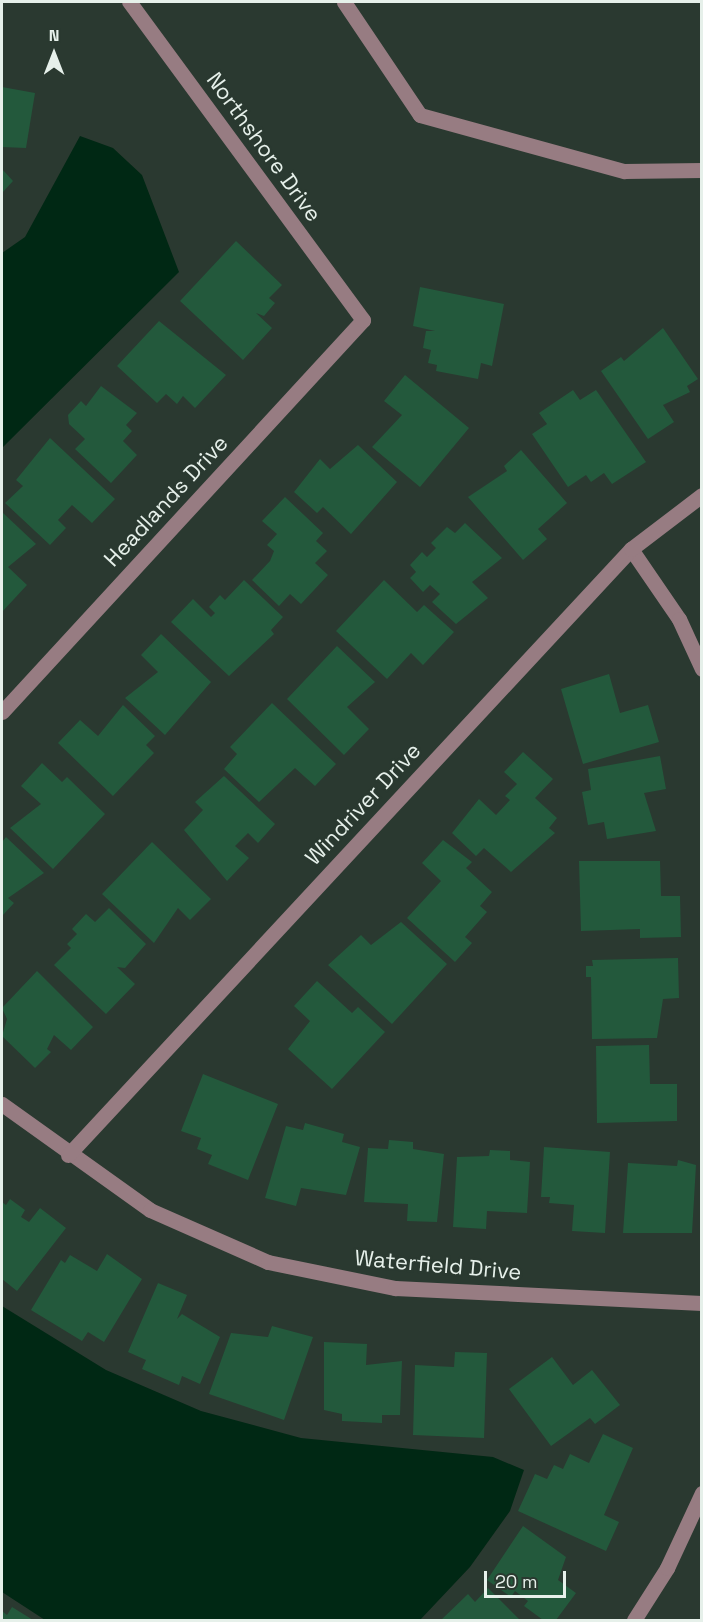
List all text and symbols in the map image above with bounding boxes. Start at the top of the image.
north arrow [24,24,84,84]
text: N [49,25,59,46]
street label: Northshore Drive [201,67,327,227]
street label: Headlands Drive [99,430,233,572]
street label: Windriver Drive [300,738,426,870]
street label: Waterfield Drive [353,1245,523,1285]
scale bar [487,1559,570,1597]
text: 20 m [495,1570,538,1593]

